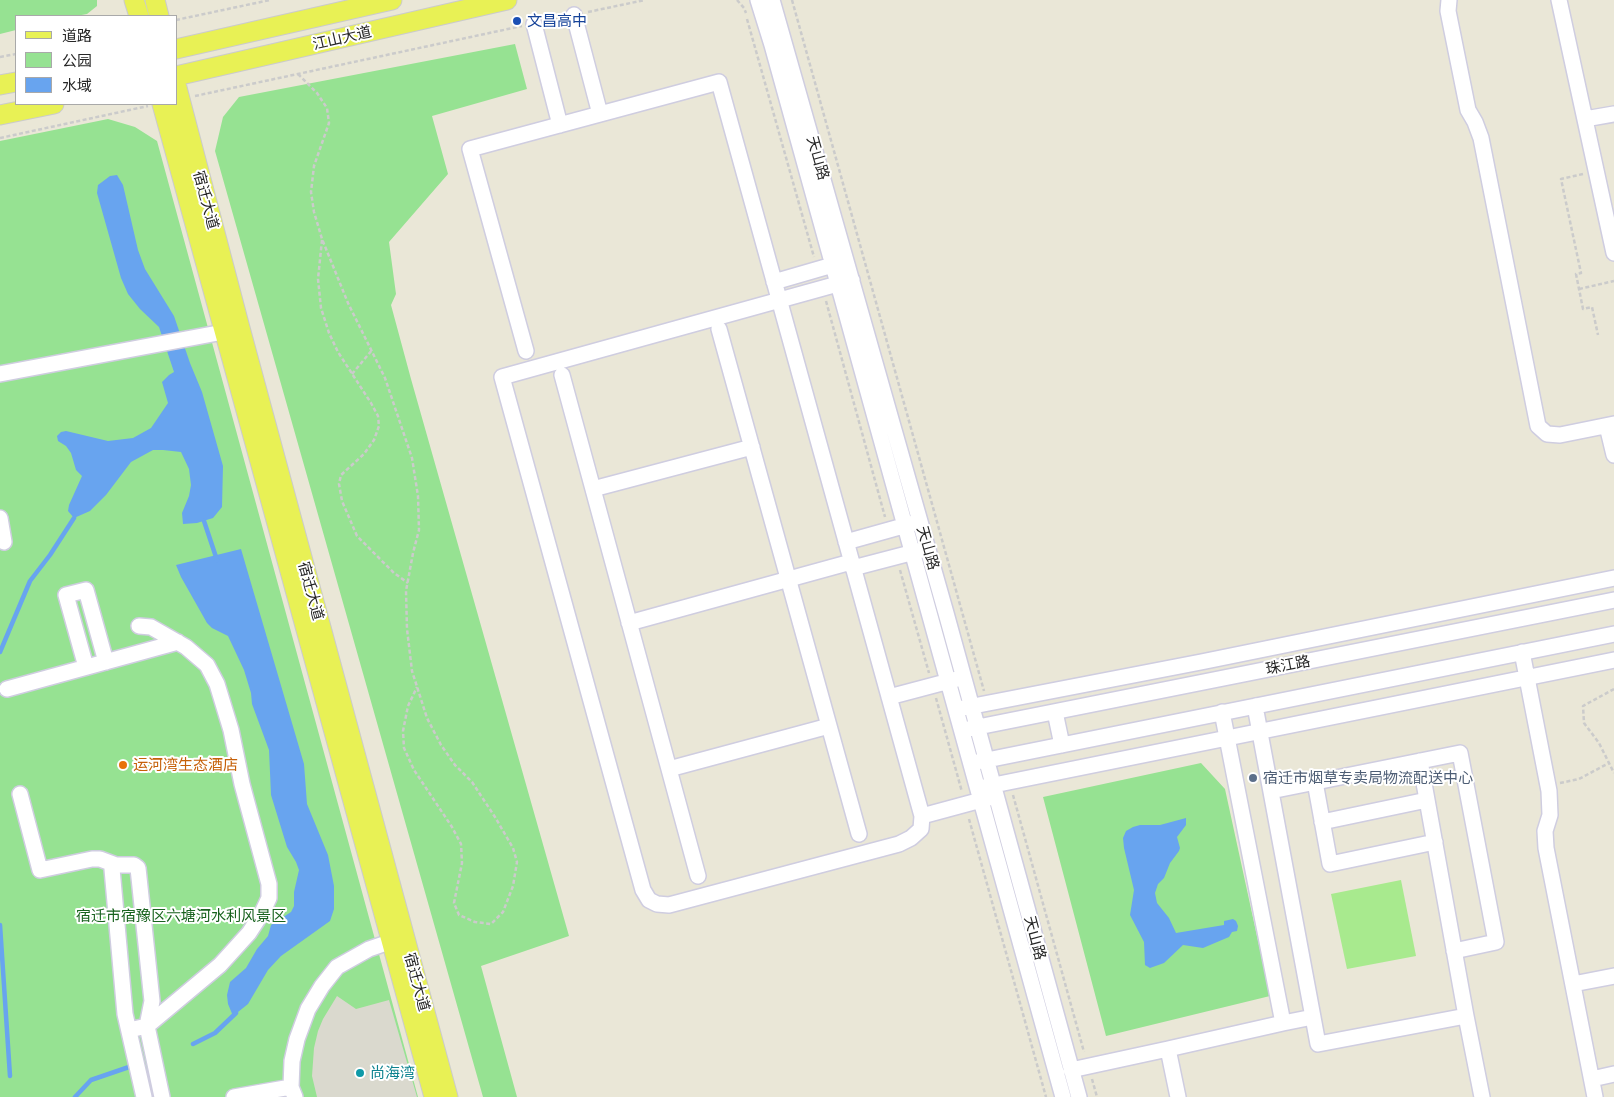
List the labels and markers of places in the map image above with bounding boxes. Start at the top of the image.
place label: 文昌高中 [527,12,587,30]
marker: 文昌高中 [511,15,523,27]
place label: 运河湾生态酒店 [133,756,238,774]
marker: 运河湾生态酒店 [117,759,129,771]
place label: 宿迁市烟草专卖局物流配送中心 [1263,769,1473,787]
marker: 宿迁市烟草专卖局物流配送中心 [1247,772,1259,784]
place label: 尚海湾 [370,1064,415,1082]
marker: 尚海湾 [354,1067,366,1079]

